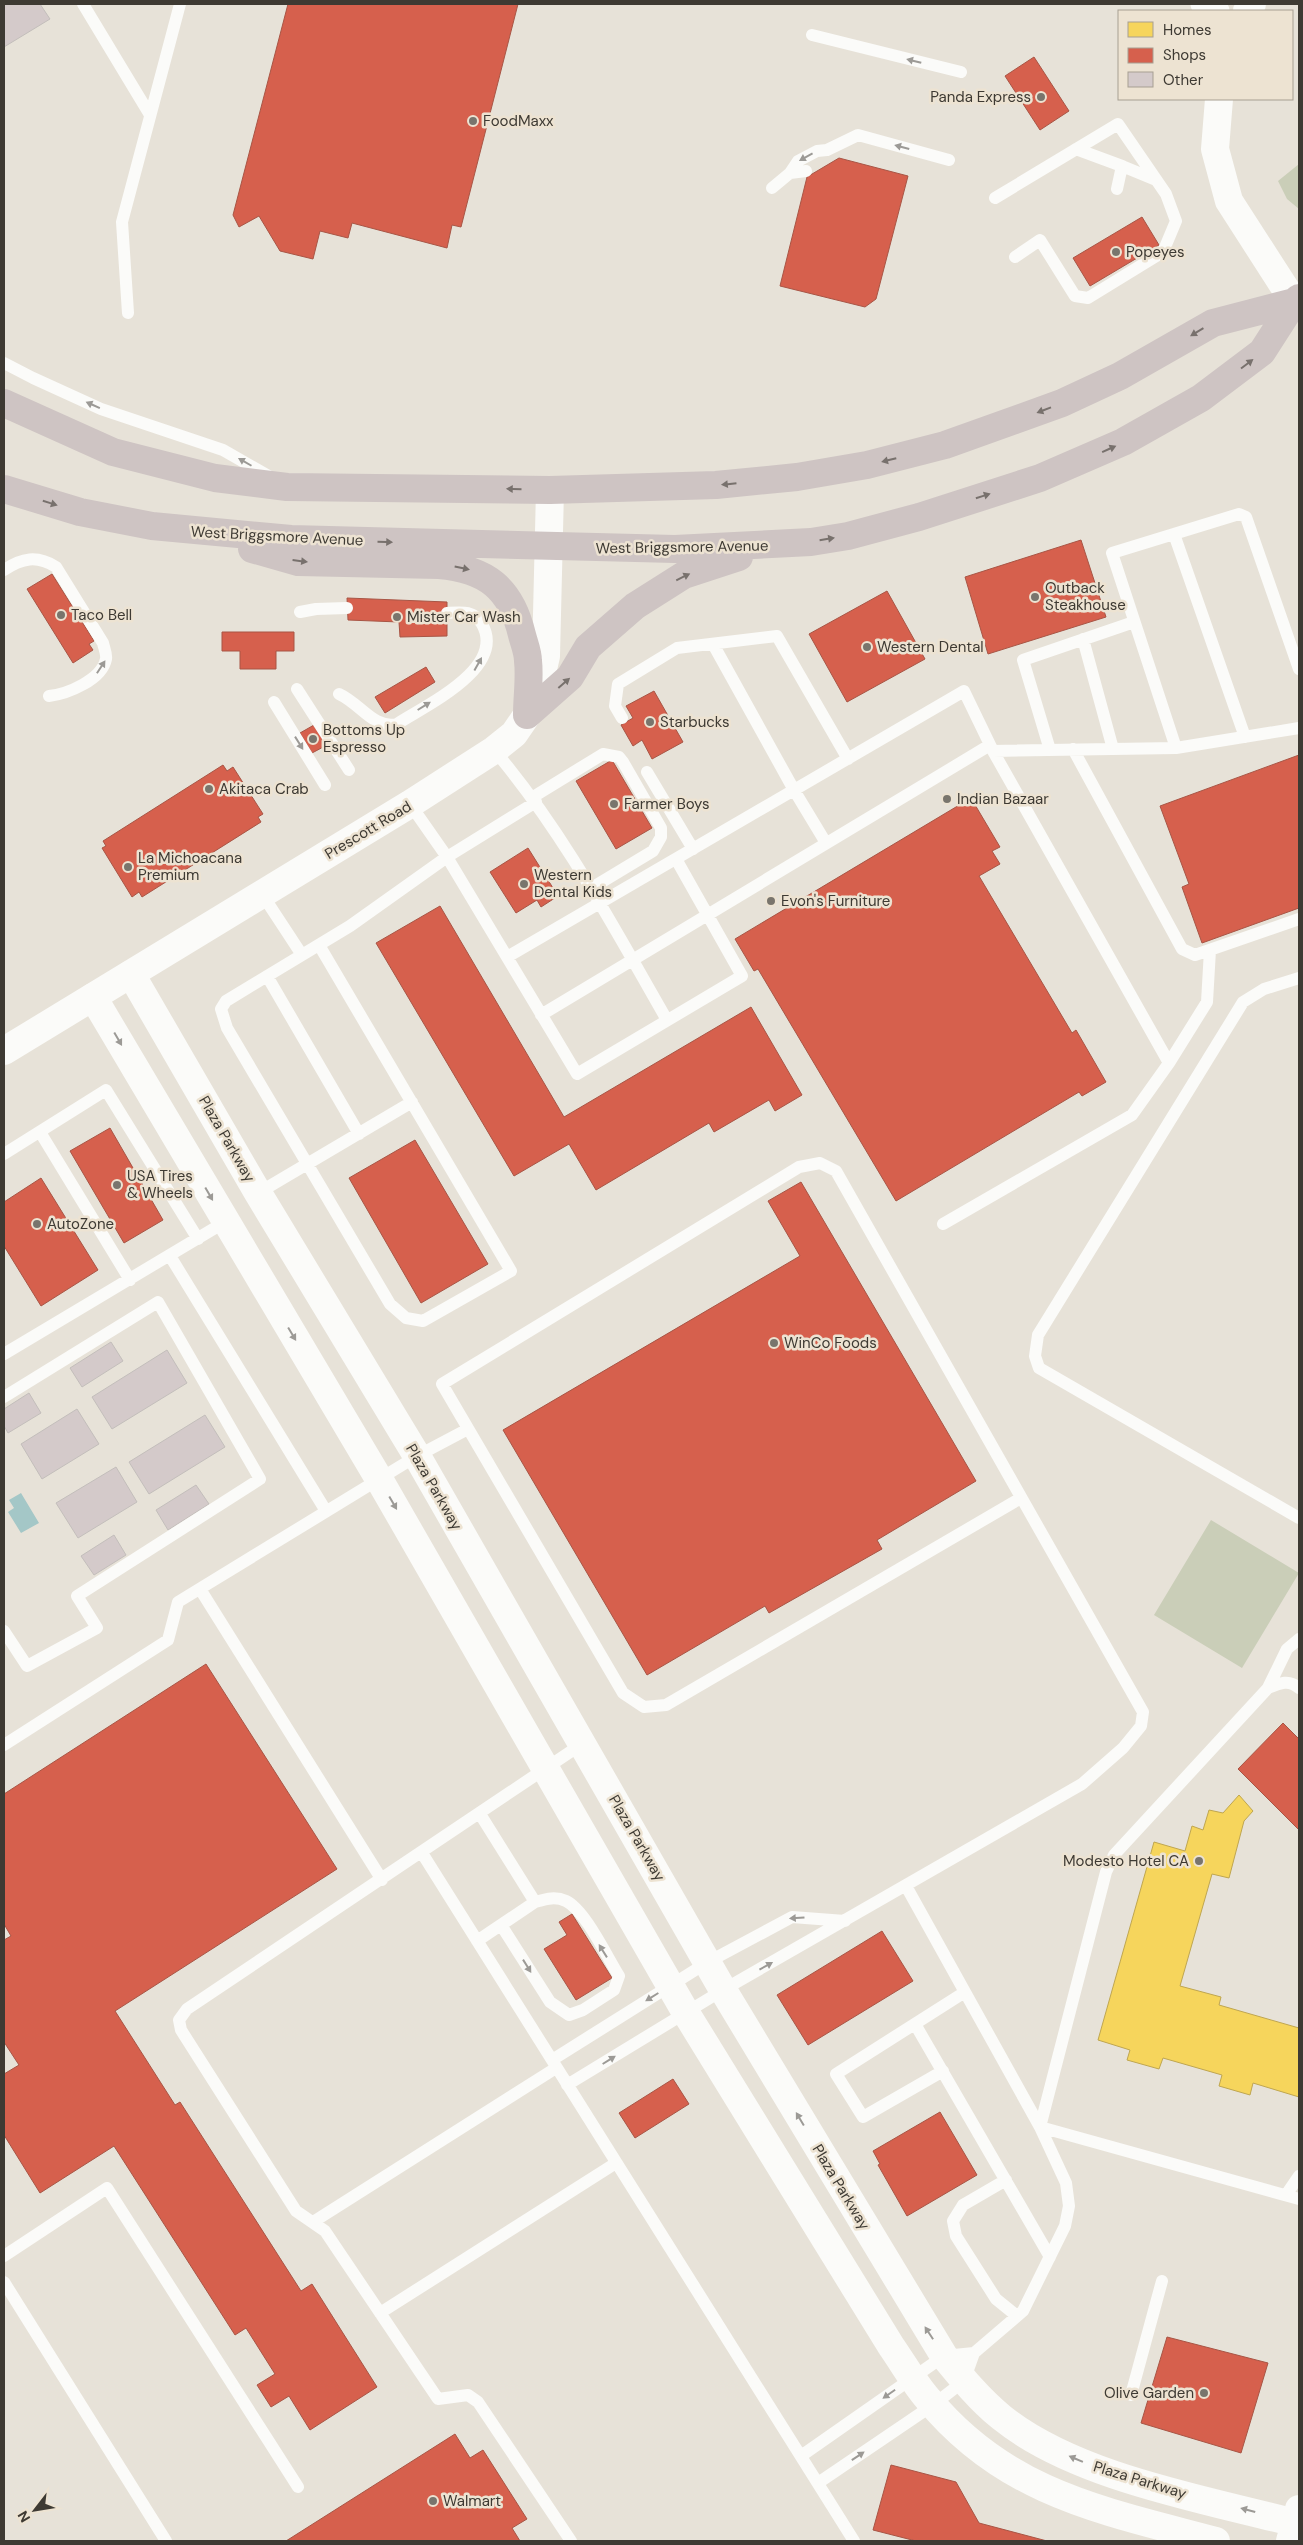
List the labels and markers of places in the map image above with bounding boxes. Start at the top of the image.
place label: Panda Express [930,87,1031,107]
marker: Panda Express [1035,91,1047,103]
place label: FoodMaxx [483,111,554,131]
marker: FoodMaxx [467,115,479,127]
place label: Popeyes [1126,242,1184,262]
marker: Popeyes [1110,246,1122,258]
place label: Outback Steakhouse [1045,578,1126,615]
marker: Outback Steakhouse [1029,591,1041,603]
place label: Taco Bell [71,605,132,625]
place label: Mister Car Wash [407,607,521,627]
marker: Taco Bell [55,609,67,621]
marker: Mister Car Wash [391,611,403,623]
place label: Western Dental [877,637,984,657]
marker: Western Dental [861,641,873,653]
place label: Starbucks [660,712,730,732]
marker: Starbucks [644,716,656,728]
place label: Bottoms Up Espresso [323,720,405,757]
marker: Bottoms Up Espresso [307,733,319,745]
place label: Akitaca Crab [219,779,309,799]
marker: Akitaca Crab [203,783,215,795]
place label: Indian Bazaar [957,789,1049,809]
marker: Indian Bazaar [941,793,953,805]
place label: Farmer Boys [624,794,709,814]
marker: Farmer Boys [608,798,620,810]
place label: La Michoacana Premium [138,848,242,885]
marker: La Michoacana Premium [122,861,134,873]
place label: Western Dental Kids [534,865,612,902]
marker: Western Dental Kids [518,878,530,890]
place label: Evon's Furniture [781,891,890,911]
marker: Evon's Furniture [765,895,777,907]
place label: USA Tires & Wheels [127,1166,193,1203]
marker: USA Tires & Wheels [111,1179,123,1191]
place label: AutoZone [47,1214,114,1234]
marker: AutoZone [31,1218,43,1230]
place label: WinCo Foods [784,1333,877,1353]
marker: WinCo Foods [768,1337,780,1349]
place label: Modesto Hotel CA [1063,1851,1189,1871]
marker: Modesto Hotel CA [1193,1855,1205,1867]
place label: Olive Garden [1104,2383,1194,2403]
marker: Olive Garden [1198,2387,1210,2399]
place label: Walmart [443,2491,501,2511]
marker: Walmart [427,2495,439,2507]

